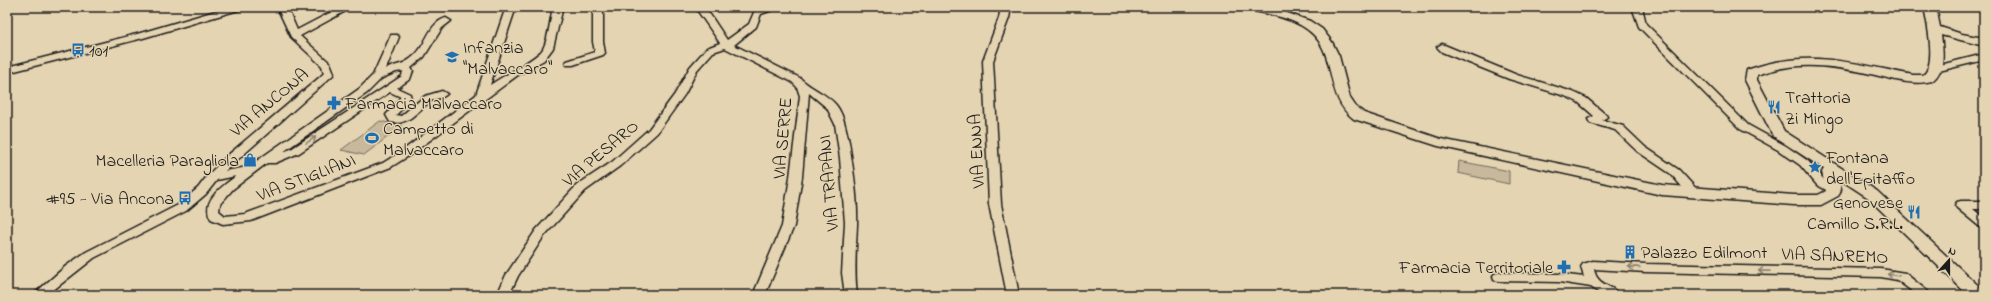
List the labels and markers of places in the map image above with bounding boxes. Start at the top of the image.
place label: Infanzia "Malvaccaro" [463,36,552,83]
place label: 101 [89,39,108,65]
bus stop icon: 101 [70,42,86,58]
school or university icon: Infanzia "Malvaccaro" [444,49,460,65]
place label: Trattoria Zi Mingo [1785,86,1851,134]
place label: Farmacia Malvaccaro [344,92,502,118]
pharmacy icon: Farmacia Malvaccaro [326,95,342,111]
restaurant icon: Trattoria Zi Mingo [1766,99,1782,115]
place label: Campetto di Malvaccaro [383,117,474,164]
sports icon: Campetto di Malvaccaro [364,130,380,146]
place label: Fontana dell'Epitaffio [1825,146,1915,193]
place label: Macelleria Paragliola [96,149,239,176]
shop icon: Macelleria Paragliola [242,152,258,168]
place icon: Fontana dell'Epitaffio [1807,159,1823,175]
place label: #95 - Via Ancona [46,187,174,213]
bus stop icon: #95 - Via Ancona [177,190,193,206]
place label: Genovese Camillo S.R.L. [1807,191,1904,238]
restaurant icon: Genovese Camillo S.R.L. [1906,204,1922,220]
place label: Palazzo Edilmont [1641,241,1767,267]
building icon: Palazzo Edilmont [1622,244,1638,260]
place label: Farmacia Territoriale [1398,256,1554,282]
pharmacy icon: Farmacia Territoriale [1556,259,1572,275]

